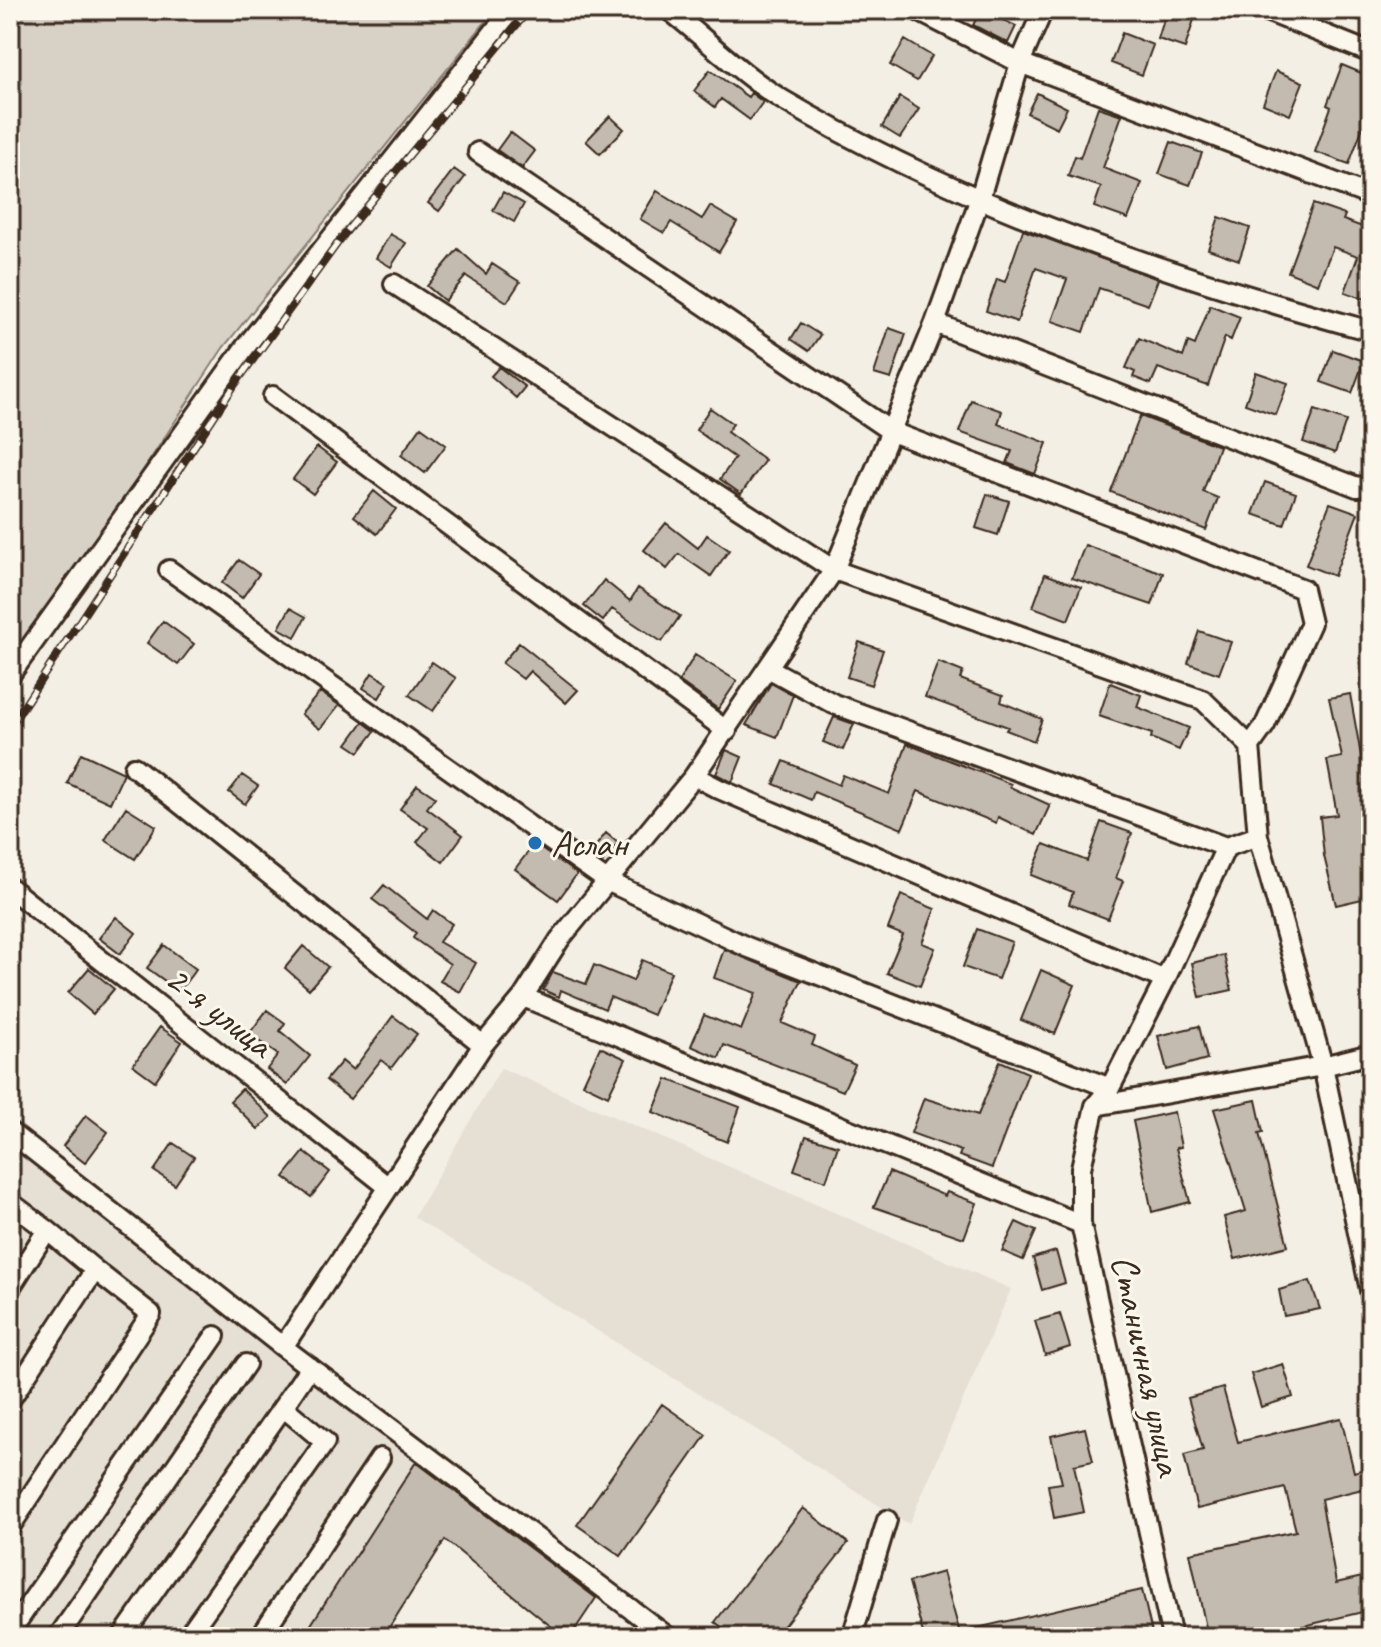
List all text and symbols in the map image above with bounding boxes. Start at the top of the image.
place label: Аслан [551,820,629,867]
marker: Аслан [526,834,544,852]
street label: 2-я улица [156,954,284,1069]
street label: Станичная улица [1101,1251,1194,1482]

